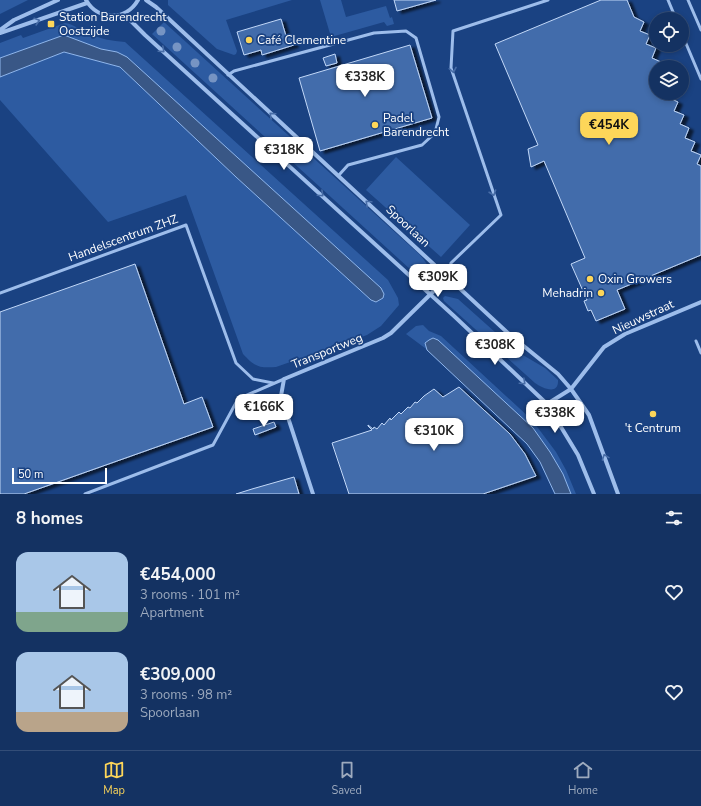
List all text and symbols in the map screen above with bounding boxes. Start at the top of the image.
place label: Station Barendrecht Oostzijde [59,9,167,39]
map controls [649,12,689,100]
button: locate [649,12,689,52]
one-way arrow [33,17,40,26]
marker: Station Barendrecht Oostzijde [46,19,56,29]
place label: Café Clementine [257,32,346,48]
marker: Café Clementine [244,35,254,45]
one-way arrow [157,46,165,53]
button: layers [649,60,689,100]
pin: €338K [337,64,393,98]
one-way arrow [448,66,456,73]
text: €338K [345,68,385,86]
place label: Padel Barendrecht [383,110,450,140]
one-way arrow [269,112,277,119]
pin: €454K [581,112,637,146]
text: €454K [589,116,629,134]
marker: Padel Barendrecht [370,120,380,130]
pin: €318K [256,137,312,171]
text: €318K [264,141,304,159]
one-way arrow [316,189,324,197]
one-way arrow [488,189,497,196]
one-way arrow [365,200,373,207]
street label: Spoorlaan [382,201,434,251]
street label: Handelscentrum ZHZ [66,211,180,265]
pin: €309K [410,264,466,298]
text: €309K [418,268,458,286]
place label: Oxin Growers [598,271,672,287]
marker: Oxin Growers [585,274,595,284]
place label: Mehadrin [542,285,593,301]
marker: Mehadrin [596,288,606,298]
street label: Nieuwstraat [610,296,677,338]
street label: Transportweg [289,329,365,373]
pin: €308K [467,332,523,366]
text: €308K [475,336,515,354]
one-way arrow [518,377,526,385]
pin: €166K [236,394,292,428]
text: €166K [244,398,284,416]
pin: €338K [527,400,583,434]
text: €338K [535,404,575,422]
marker: 't Centrum [648,409,658,419]
pin: €310K [406,418,462,452]
place label: 't Centrum [625,420,681,436]
text: €310K [414,422,454,440]
one-way arrow [601,454,609,461]
scale bar [12,466,107,485]
text: 50 m [18,467,43,482]
text: 8 homes [16,507,83,530]
icon: filters [663,507,685,529]
text: €454,000 [140,563,216,586]
icon: home [48,568,96,616]
icon: heart [663,581,685,603]
text: 3 rooms · 101 m² [140,586,240,604]
text: Apartment [140,604,203,622]
text: €309,000 [140,663,216,686]
icon: home [48,668,96,716]
icon: heart [663,681,685,703]
text: 3 rooms · 98 m² [140,686,232,704]
text: Spoorlaan [140,704,200,722]
tab: Map [103,759,125,798]
tab: Saved [331,759,362,798]
tab: Home [568,759,598,798]

